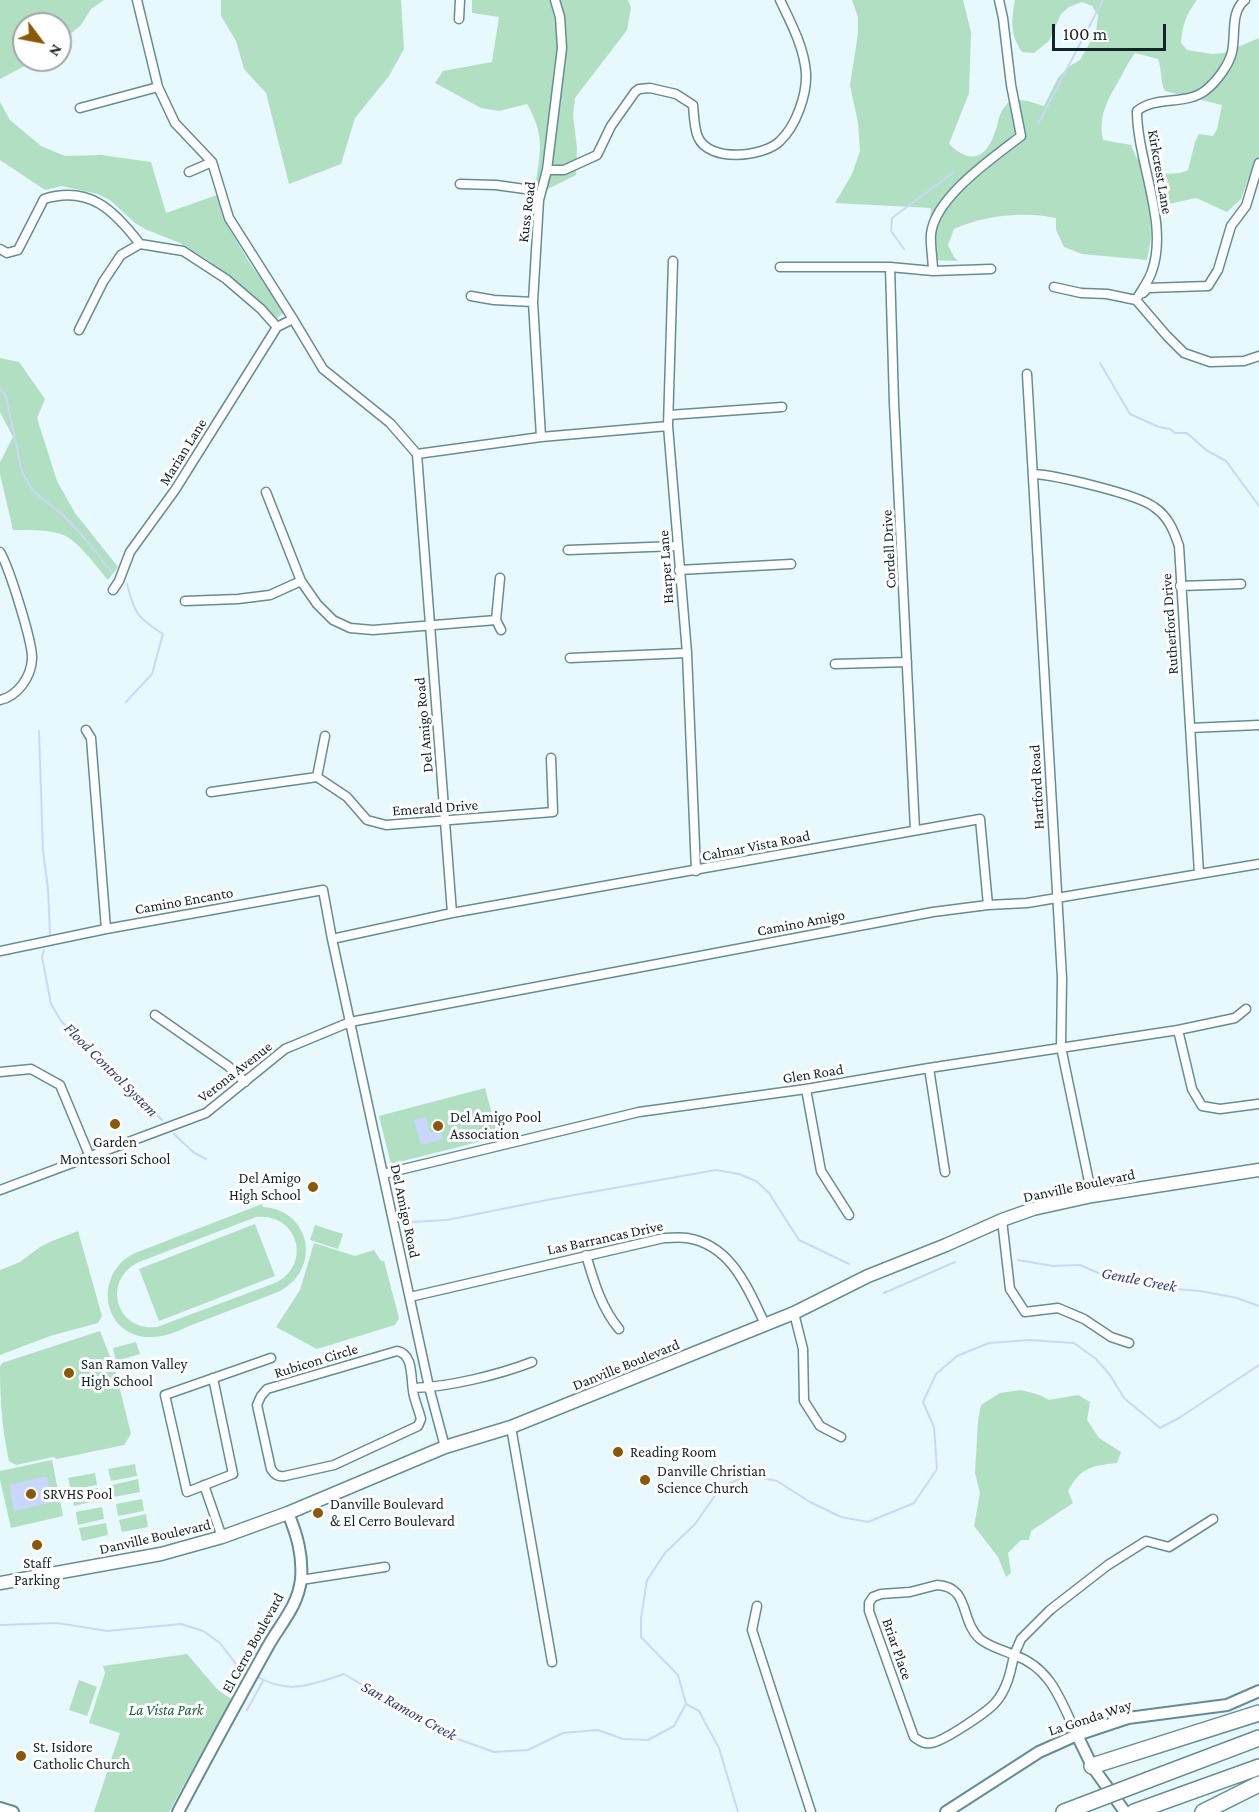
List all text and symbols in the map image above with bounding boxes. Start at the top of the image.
north arrow [12,12,72,72]
scale bar [1055,12,1169,50]
text: 100 m [1063,24,1107,44]
text: N [46,42,66,60]
street label: Kirkcrest Lane [1144,128,1176,216]
street label: Kuss Road [514,180,540,244]
street label: Marian Lane [155,415,211,489]
street label: Cordell Drive [878,509,900,589]
street label: Harper Lane [654,530,678,604]
street label: Rutherford Drive [1157,573,1183,675]
street label: Del Amigo Road [411,677,437,773]
street label: Hartford Road [1026,744,1048,830]
street label: Emerald Drive [391,796,479,820]
street label: Calmar Vista Road [700,827,812,865]
street label: Camino Encanto [133,883,235,919]
street label: Camino Amigo [756,906,846,940]
water label: Flood Control System [60,1019,162,1121]
street label: Verona Avenue [194,1038,276,1106]
street label: Glen Road [781,1060,845,1088]
place label: Del Amigo Pool Association [450,1108,541,1143]
marker: Garden Montessori School [108,1117,122,1131]
marker: Del Amigo Pool Association [431,1119,445,1133]
place label: Garden Montessori School [60,1133,170,1168]
street label: Del Amigo Road [386,1162,424,1260]
street label: Danville Boulevard [1021,1165,1137,1207]
place label: Del Amigo High School [229,1169,301,1204]
marker: Del Amigo High School [306,1180,320,1194]
street label: Las Barrancas Drive [545,1217,665,1259]
water label: Gentle Creek [1100,1263,1178,1297]
street label: Danville Boulevard [570,1335,682,1395]
street label: Rubicon Circle [272,1340,360,1382]
place label: San Ramon Valley High School [81,1355,188,1390]
marker: San Ramon Valley High School [62,1366,76,1380]
place label: Reading Room [630,1443,717,1461]
marker: Reading Room [611,1445,625,1459]
place label: Danville Christian Science Church [657,1462,766,1497]
marker: Danville Christian Science Church [638,1473,652,1487]
place label: SRVHS Pool [43,1485,112,1503]
marker: SRVHS Pool [24,1487,38,1501]
place label: Danville Boulevard & El Cerro Boulevard [330,1495,455,1530]
marker: Danville Boulevard & El Cerro Boulevard [311,1506,325,1520]
street label: Danville Boulevard [97,1515,213,1559]
marker: Staff Parking [30,1538,44,1552]
place label: Staff Parking [14,1554,60,1589]
street label: El Cerro Boulevard [218,1590,288,1696]
street label: Briar Place [878,1616,916,1682]
water label: San Ramon Creek [358,1677,460,1745]
street label: La Gonda Way [1046,1696,1134,1740]
park label: La Vista Park [129,1701,203,1719]
place label: St. Isidore Catholic Church [33,1738,130,1773]
marker: St. Isidore Catholic Church [14,1749,28,1763]

